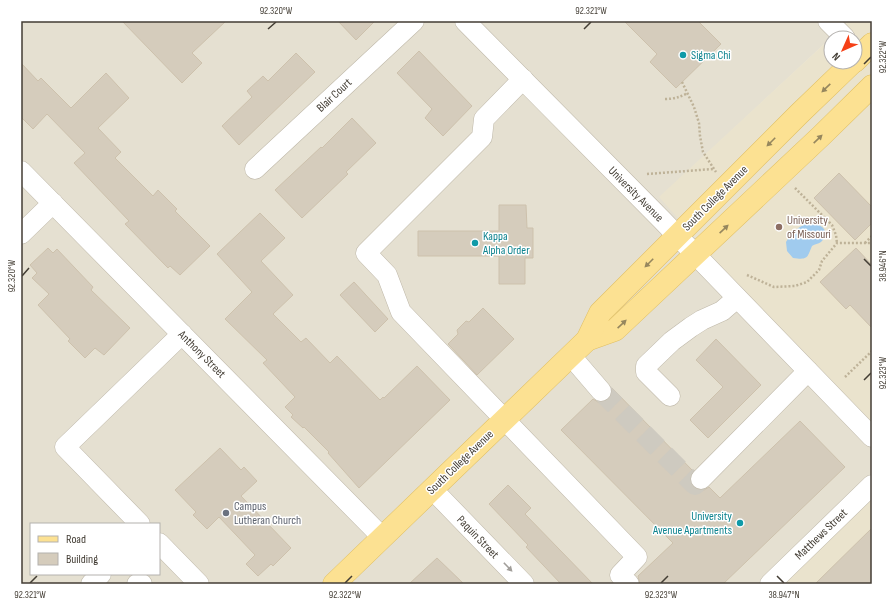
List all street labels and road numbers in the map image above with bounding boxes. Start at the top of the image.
street label: Blair Court [314,75,355,115]
street label: South College Avenue [679,162,751,234]
street label: University Avenue [605,164,667,225]
street label: Anthony Street [174,327,229,382]
street label: South College Avenue [424,427,497,498]
street label: Matthews Street [792,505,851,563]
street label: Paquin Street [453,513,502,562]

